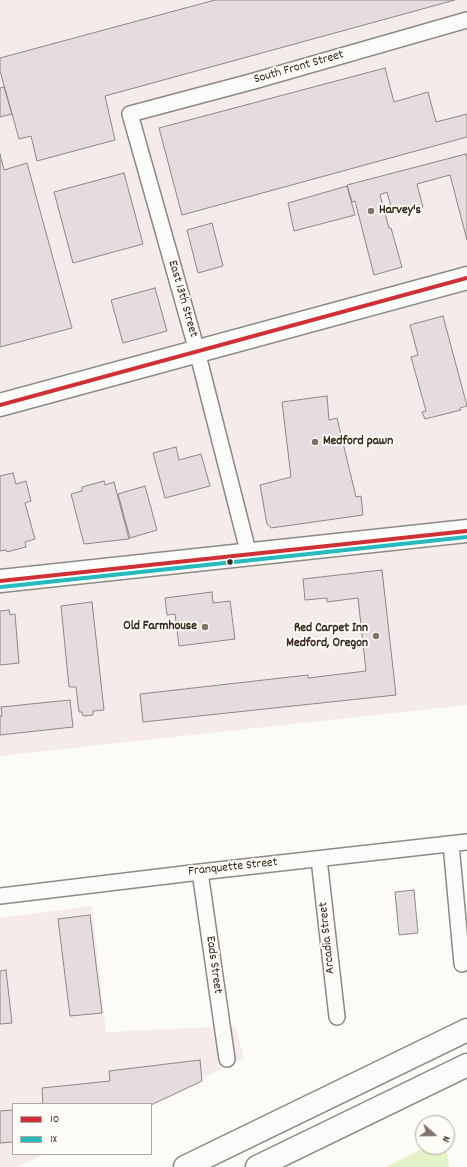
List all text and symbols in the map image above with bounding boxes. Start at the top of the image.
street label: South Front Street [252,48,346,88]
place label: Harvey's [379,203,421,219]
marker: Harvey's [366,206,376,216]
street label: East 13th Street [164,259,200,339]
place label: Medford pawn [323,434,393,450]
marker: Medford pawn [310,437,320,447]
unlabelled marker [225,557,235,567]
place label: Old Farmhouse [123,619,197,635]
place label: Red Carpet Inn Medford, Oregon [286,621,368,652]
marker: Old Farmhouse [200,622,210,632]
marker: Red Carpet Inn Medford, Oregon [371,631,381,641]
street label: Franquette Street [188,856,278,880]
street label: Arcadia Street [316,901,340,975]
street label: Eads Street [201,935,225,995]
legend [12,1103,152,1155]
text: 10 [50,1111,59,1128]
north arrow [415,1115,455,1155]
text: 1X [50,1131,57,1148]
text: N [437,1133,454,1144]

